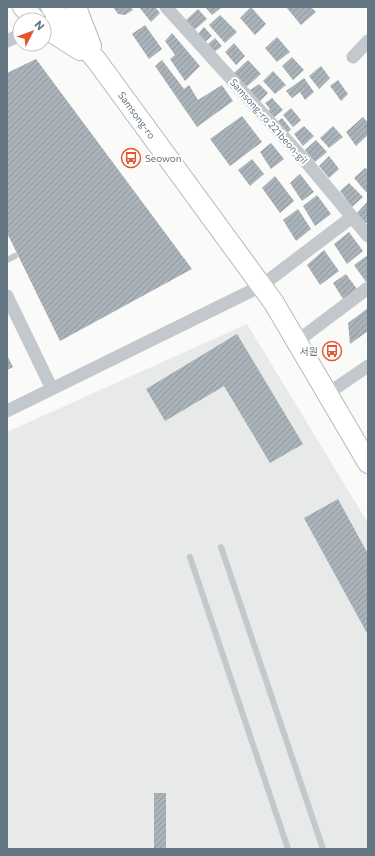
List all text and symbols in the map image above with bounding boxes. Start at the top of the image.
north arrow [12,12,52,52]
text: N [32,18,47,32]
street label: Samsong-ro 221beon-gil [228,76,310,166]
street label: Samsong-ro [116,89,158,141]
bus stop icon: Seowon [120,147,142,169]
place label: Seowon [145,152,181,164]
bus stop icon: 서원 [321,340,343,362]
place label: 서원 [300,345,318,357]

